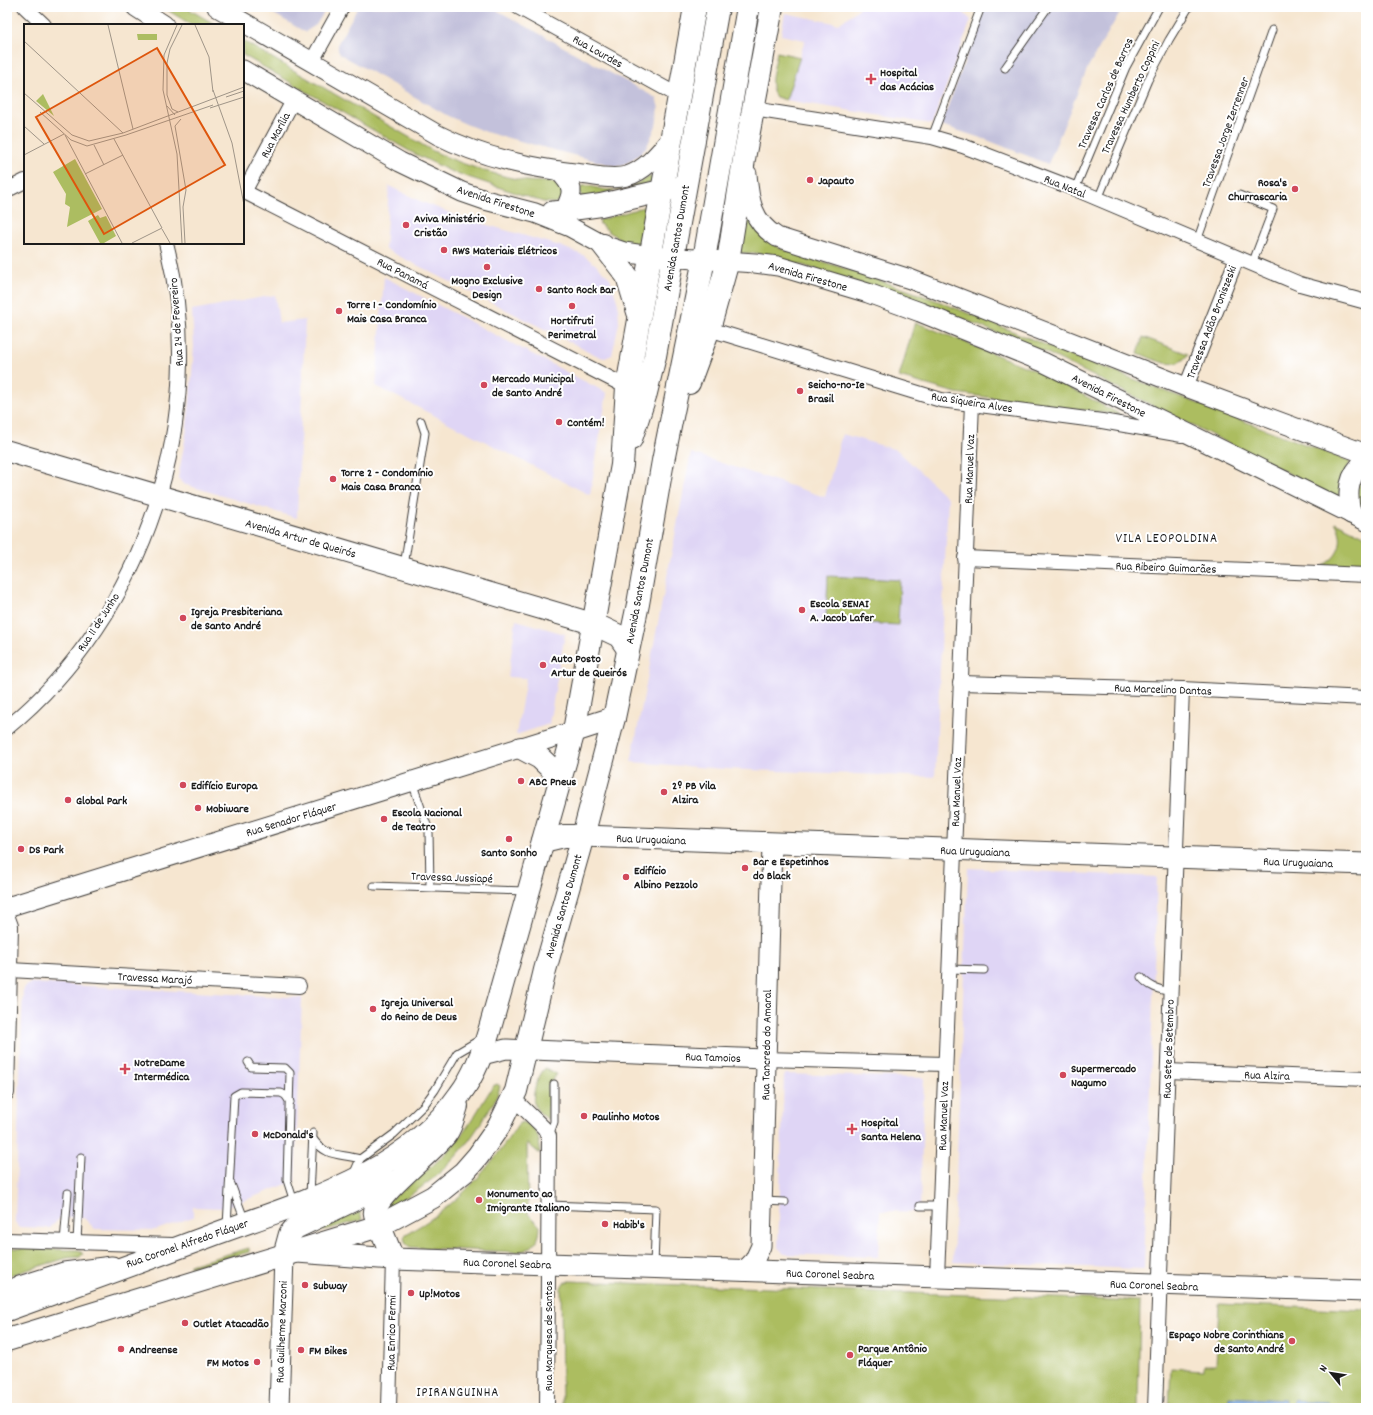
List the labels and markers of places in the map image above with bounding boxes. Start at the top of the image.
place label: Hospital das Acácias [880,65,934,96]
marker: Hospital das Acácias [865,73,877,85]
place label: Japauto [818,173,855,190]
marker: Japauto [805,175,815,185]
place label: Rosa's Churrascaria [1228,175,1288,206]
marker: Rosa's Churrascaria [1290,184,1300,194]
place label: Aviva Ministério Cristão [414,211,485,242]
marker: Aviva Ministério Cristão [401,220,411,230]
place label: RWS Materiais Elétricos [452,243,557,260]
marker: RWS Materiais Elétricos [439,245,449,255]
marker: Mogno Exclusive Design [482,262,492,272]
place label: Mogno Exclusive Design [451,273,523,304]
place label: Santo Rock Bar [547,282,616,299]
marker: Santo Rock Bar [534,284,544,294]
place label: Torre 1 - Condomínio Mais Casa Branca [347,297,437,328]
marker: Hortifruti Perimetral [567,301,577,311]
marker: Torre 1 - Condomínio Mais Casa Branca [334,306,344,316]
place label: Hortifruti Perimetral [548,313,596,344]
place label: Mercado Municipal de Santo André [492,371,574,402]
place label: Seicho-no-Ie Brasil [808,377,865,408]
marker: Mercado Municipal de Santo André [479,380,489,390]
marker: Seicho-no-Ie Brasil [795,386,805,396]
place label: Contém! [567,415,605,432]
marker: Contém! [554,417,564,427]
place label: Torre 2 - Condomínio Mais Casa Branca [341,465,434,496]
marker: Torre 2 - Condomínio Mais Casa Branca [328,474,338,484]
place label: Escola SENAI A. Jacob Lafer [810,596,874,627]
place label: Igreja Presbiteriana de Santo André [191,604,283,635]
marker: Escola SENAI A. Jacob Lafer [797,605,807,615]
marker: Igreja Presbiteriana de Santo André [178,613,188,623]
place label: Auto Posto Artur de Queirós [551,651,627,682]
marker: Auto Posto Artur de Queirós [538,660,548,670]
place label: ABC Pneus [529,774,576,791]
marker: ABC Pneus [516,776,526,786]
place label: Edifício Europa [191,778,259,795]
place label: 2º PB Vila Alzira [672,778,717,809]
marker: Edifício Europa [178,780,188,790]
marker: 2º PB Vila Alzira [659,787,669,797]
place label: Global Park [76,793,127,810]
marker: Global Park [63,795,73,805]
place label: Mobiware [206,801,250,818]
marker: Mobiware [193,803,203,813]
place label: Escola Nacional de Teatro [392,805,462,836]
marker: Escola Nacional de Teatro [379,814,389,824]
marker: Santo Sonho [504,834,514,844]
place label: DS Park [29,842,64,859]
marker: DS Park [16,844,26,854]
place label: Santo Sonho [481,845,538,862]
place label: Bar e Espetinhos do Black [753,854,829,885]
place label: Edifício Albino Pezzolo [634,863,698,894]
marker: Bar e Espetinhos do Black [740,863,750,873]
marker: Edifício Albino Pezzolo [621,872,631,882]
place label: Igreja Universal do Reino de Deus [381,995,457,1026]
marker: Igreja Universal do Reino de Deus [368,1004,378,1014]
place label: NotreDame Intermédica [134,1055,190,1086]
place label: Supermercado Nagumo [1071,1061,1137,1092]
marker: NotreDame Intermédica [119,1063,131,1075]
marker: Supermercado Nagumo [1058,1070,1068,1080]
place label: Paulinho Motos [592,1109,660,1126]
marker: Paulinho Motos [579,1111,589,1121]
place label: Hospital Santa Helena [861,1115,922,1146]
marker: Hospital Santa Helena [846,1123,858,1135]
place label: McDonald's [263,1127,313,1144]
marker: McDonald's [250,1129,260,1139]
place label: Monumento ao Imigrante Italiano [487,1186,570,1217]
marker: Monumento ao Imigrante Italiano [474,1195,484,1205]
place label: Habib's [613,1217,645,1234]
marker: Habib's [600,1219,610,1229]
place label: Subway [313,1278,348,1295]
marker: Subway [300,1280,310,1290]
place label: Up!Motos [419,1286,460,1303]
marker: Up!Motos [406,1288,416,1298]
place label: Outlet Atacadão [193,1316,269,1333]
marker: Outlet Atacadão [180,1318,190,1328]
place label: Espaço Nobre Corinthians de Santo André [1169,1327,1284,1358]
marker: Espaço Nobre Corinthians de Santo André [1287,1336,1297,1346]
place label: Parque Antônio Fláquer [858,1341,928,1372]
place label: Andreense [129,1342,178,1359]
place label: FM Bikes [309,1343,347,1360]
marker: Andreense [116,1344,126,1354]
marker: FM Bikes [296,1345,306,1355]
marker: Parque Antônio Fláquer [845,1350,855,1360]
place label: FM Motos [207,1355,249,1372]
marker: FM Motos [252,1357,262,1367]

